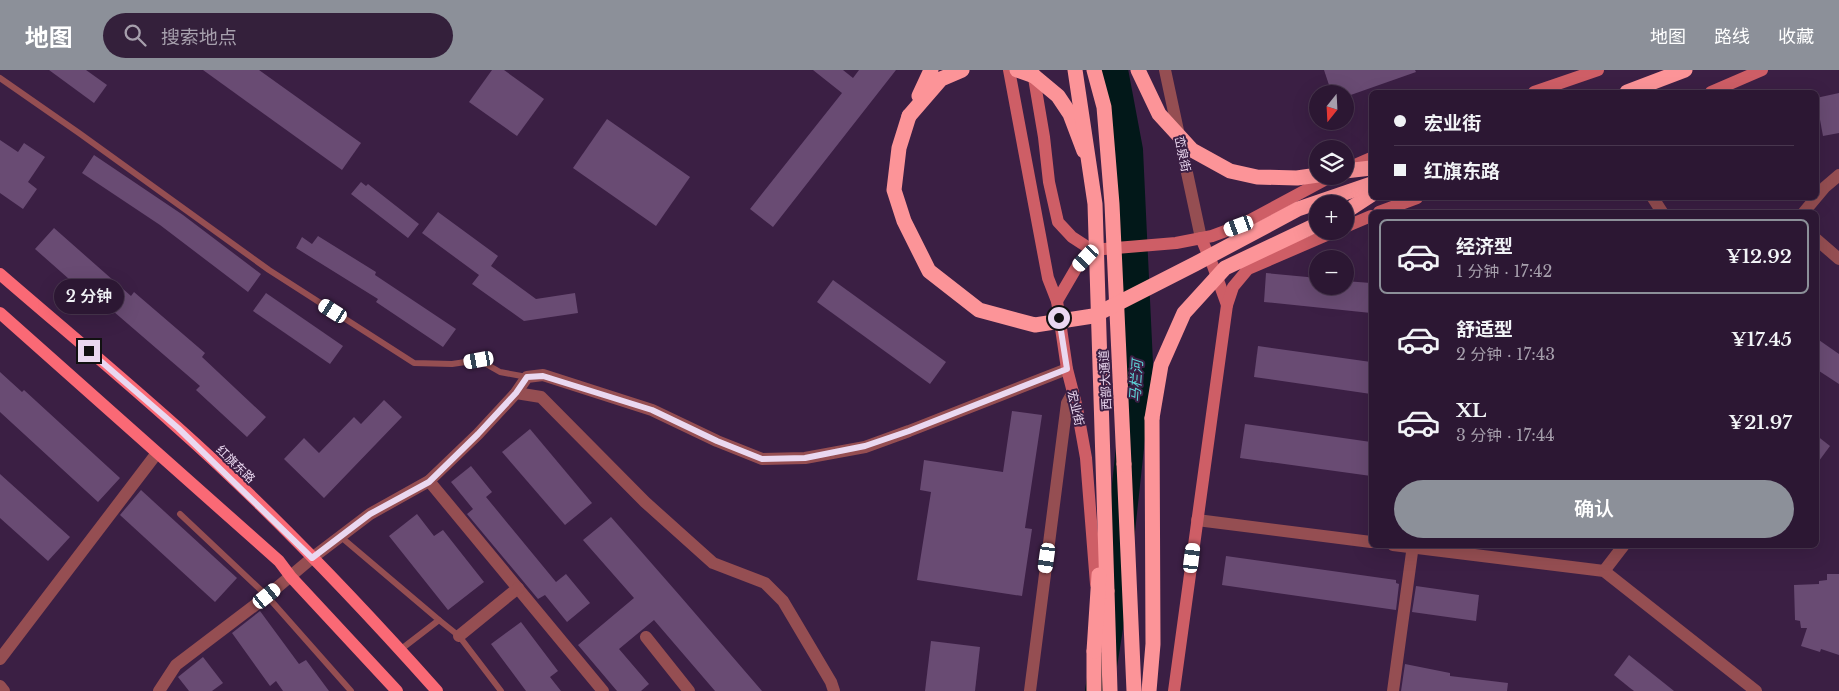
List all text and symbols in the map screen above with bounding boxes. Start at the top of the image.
search box [103,13,453,58]
icon: search [121,21,149,49]
text: 地图 [25,23,73,52]
text: 搜索地点 [161,26,237,49]
text: 地图 [1650,26,1686,48]
text: 路线 [1714,26,1750,48]
text: 收藏 [1778,26,1814,48]
north arrow [1309,85,1354,130]
map controls [1309,85,1354,295]
text: 宏业街 [1424,112,1481,135]
street label: 峦泉街 [1172,135,1194,173]
button: layers [1309,140,1354,185]
text: 红旗东路 [1424,160,1500,183]
button: + [1309,195,1354,240]
car [1222,214,1255,238]
icon: car [1396,234,1441,279]
text: 经济型 [1456,235,1513,258]
car [1070,242,1101,274]
text: ¥12.92 [1726,245,1792,268]
button: − [1309,250,1354,295]
text: 1 分钟 · 17:42 [1456,261,1552,281]
callout: 2 分钟 [54,278,124,314]
text: 2 分钟 [66,286,112,306]
car [316,297,349,325]
route start [1048,307,1070,329]
icon: car [1396,317,1441,362]
text: 舒适型 [1456,318,1513,341]
text: ¥17.45 [1731,328,1792,351]
route end [78,340,100,362]
text: 2 分钟 · 17:43 [1456,344,1555,364]
car [462,350,495,370]
street label: 西部大通道 [1096,350,1114,410]
water label: 马栏河 [1126,356,1147,403]
street label: 宏业街 [1065,389,1087,427]
text: XL [1456,399,1486,422]
icon: car [1396,400,1441,445]
text: ¥21.97 [1728,411,1792,434]
text: 3 分钟 · 17:44 [1456,425,1555,445]
street label: 红旗东路 [214,442,258,486]
button: 确认 [1394,480,1794,538]
car [1037,542,1056,574]
car [1182,542,1201,574]
car [250,581,283,611]

